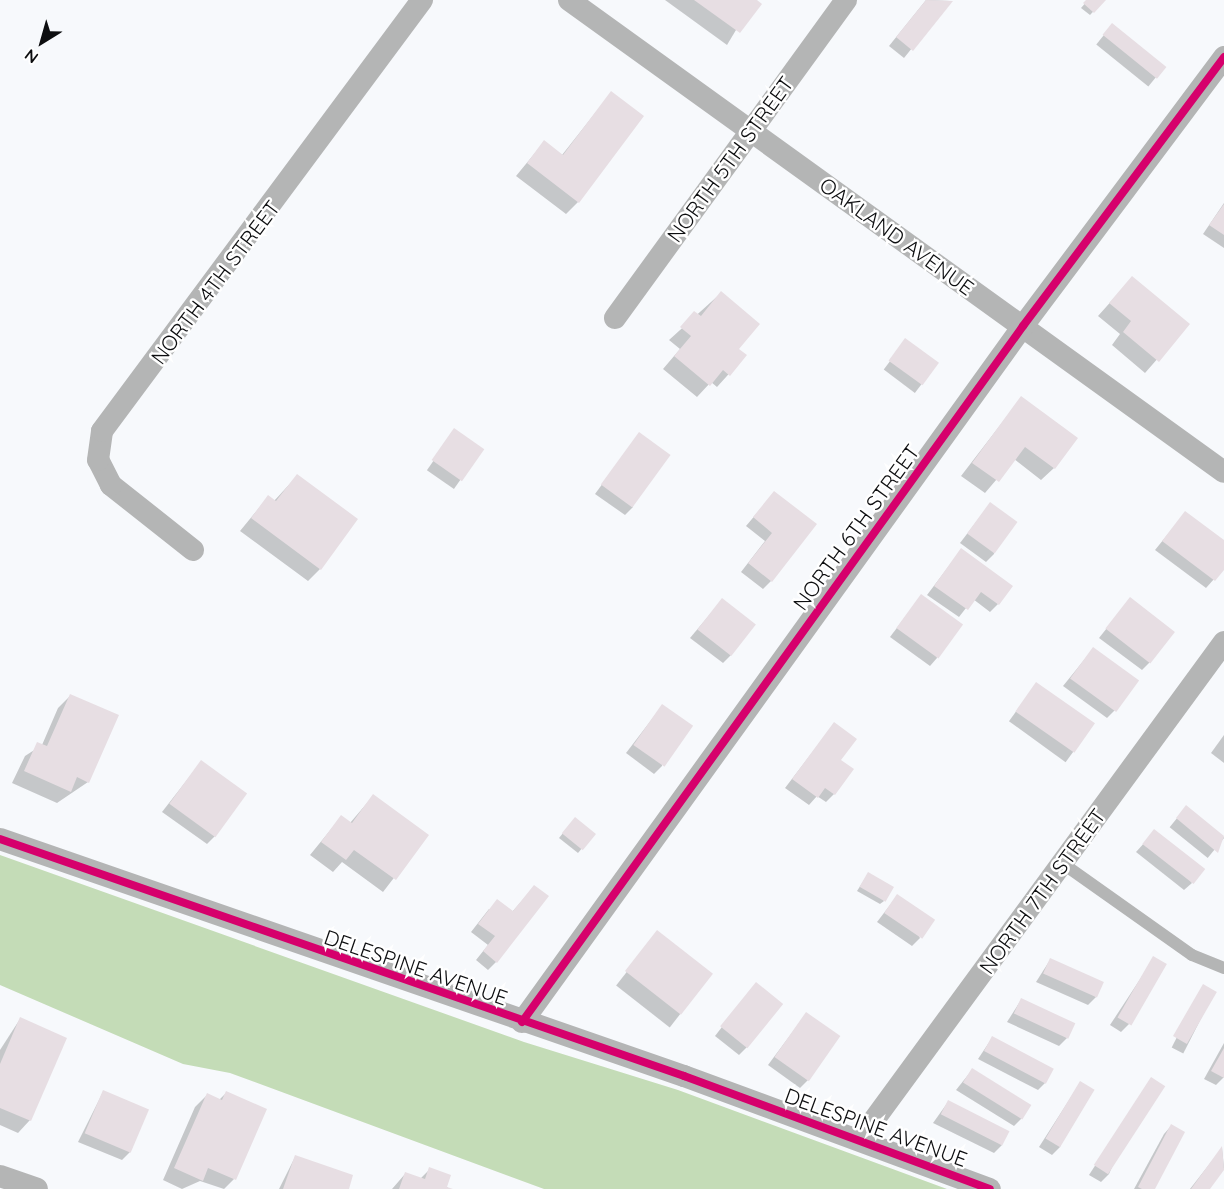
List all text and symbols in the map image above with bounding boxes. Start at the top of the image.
north arrow [12,12,72,72]
text: N [20,45,42,68]
street label: NORTH 5TH STREET [661,71,799,247]
street label: OAKLAND AVENUE [815,172,979,300]
street label: NORTH 4TH STREET [145,195,285,369]
street label: NORTH 6TH STREET [787,439,925,615]
street label: NORTH 7TH STREET [974,803,1110,979]
street label: DELESPINE AVENUE [321,924,511,1010]
street label: DELESPINE AVENUE [781,1082,971,1172]

